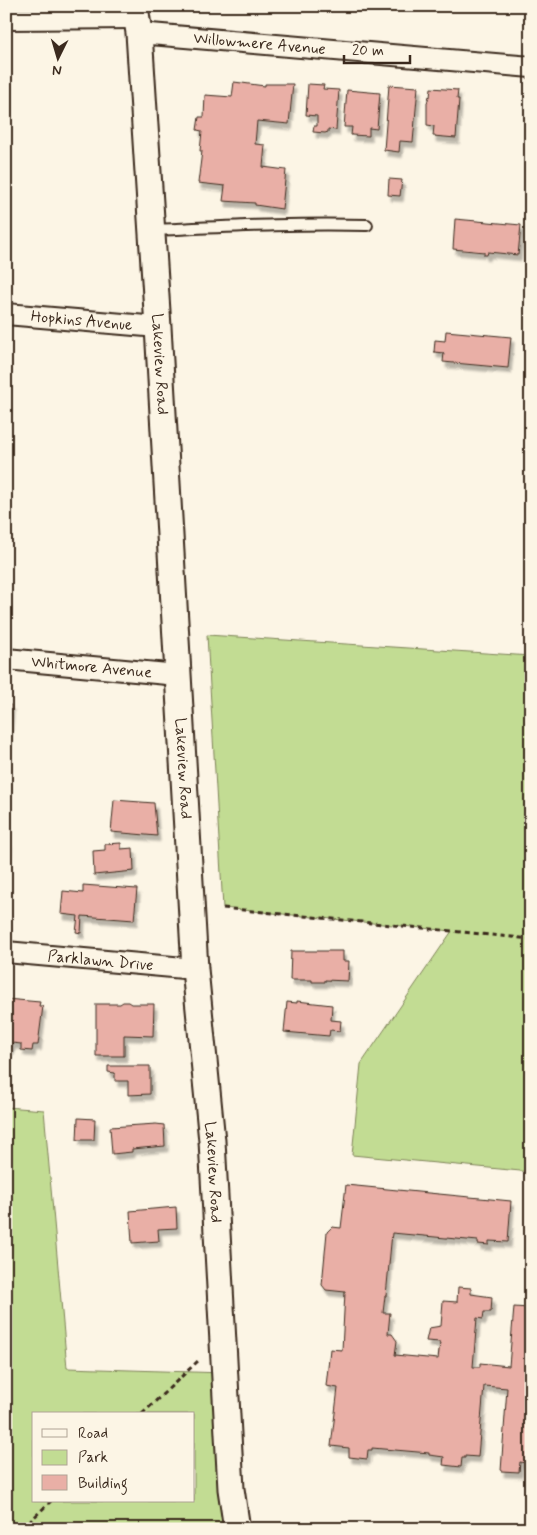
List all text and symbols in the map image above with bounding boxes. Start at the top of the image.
street label: Willowmere Avenue [193,27,326,60]
north arrow [32,32,82,82]
scale bar [344,32,411,64]
text: 20 m [352,41,384,61]
text: N [52,61,62,79]
street label: Hopkins Avenue [30,306,134,335]
street label: Lakeview Road [147,313,174,415]
street label: Whitmore Avenue [30,651,153,683]
street label: Lakeview Road [170,717,197,820]
street label: Parklawn Drive [47,945,154,976]
street label: Lakeview Road [200,1121,227,1223]
legend [32,1412,195,1502]
text: Road [78,1424,108,1444]
text: Park [78,1448,108,1468]
text: Building [78,1474,128,1495]

